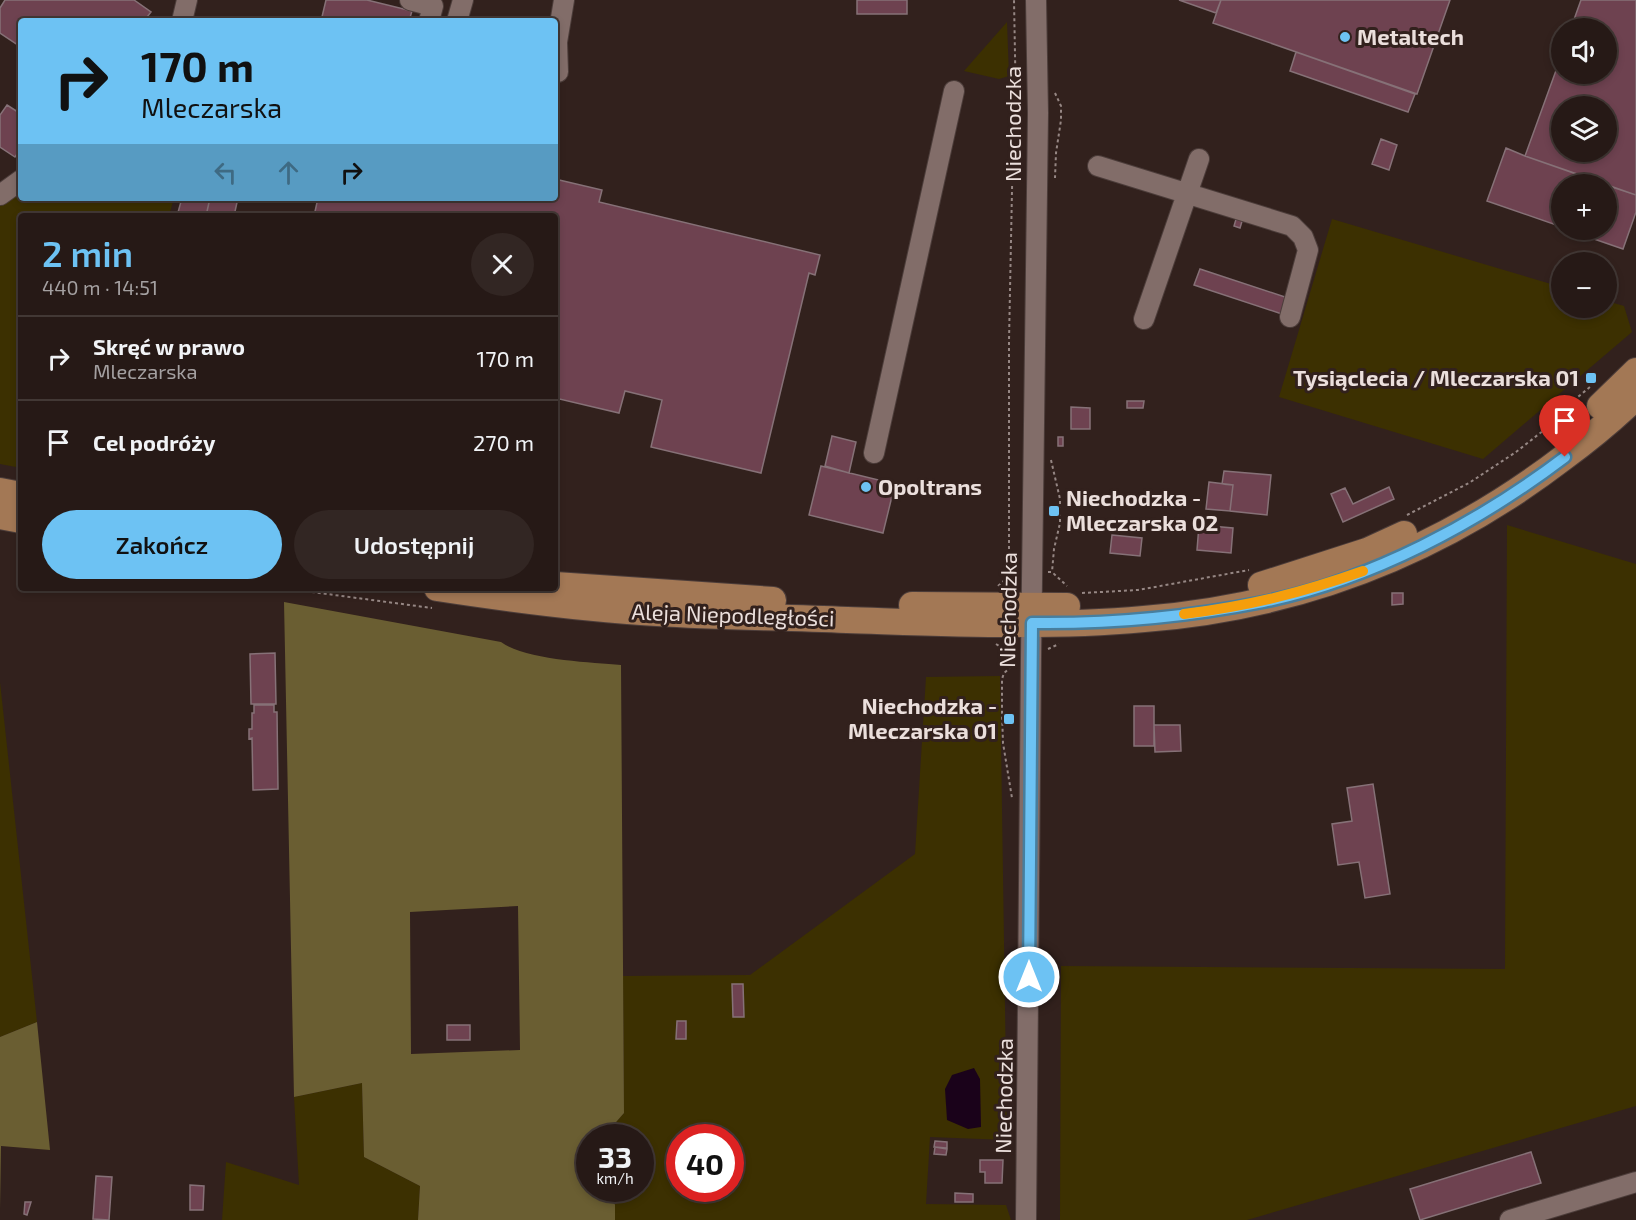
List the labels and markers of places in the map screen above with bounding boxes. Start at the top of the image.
place label: Metaltech [1357,23,1464,49]
marker: Metaltech [1338,30,1352,44]
place label: Tysiąclecia / Mleczarska 01 [1293,364,1579,391]
marker: Tysiąclecia / Mleczarska 01 [1584,371,1598,385]
pin [1539,395,1590,457]
place label: Opoltrans [878,473,982,499]
marker: Opoltrans [859,480,873,494]
place label: Niechodzka - Mleczarska 02 [1066,484,1218,535]
marker: Niechodzka - Mleczarska 02 [1047,504,1061,518]
place label: Niechodzka - Mleczarska 01 [848,692,997,743]
marker: Niechodzka - Mleczarska 01 [1002,712,1016,726]

